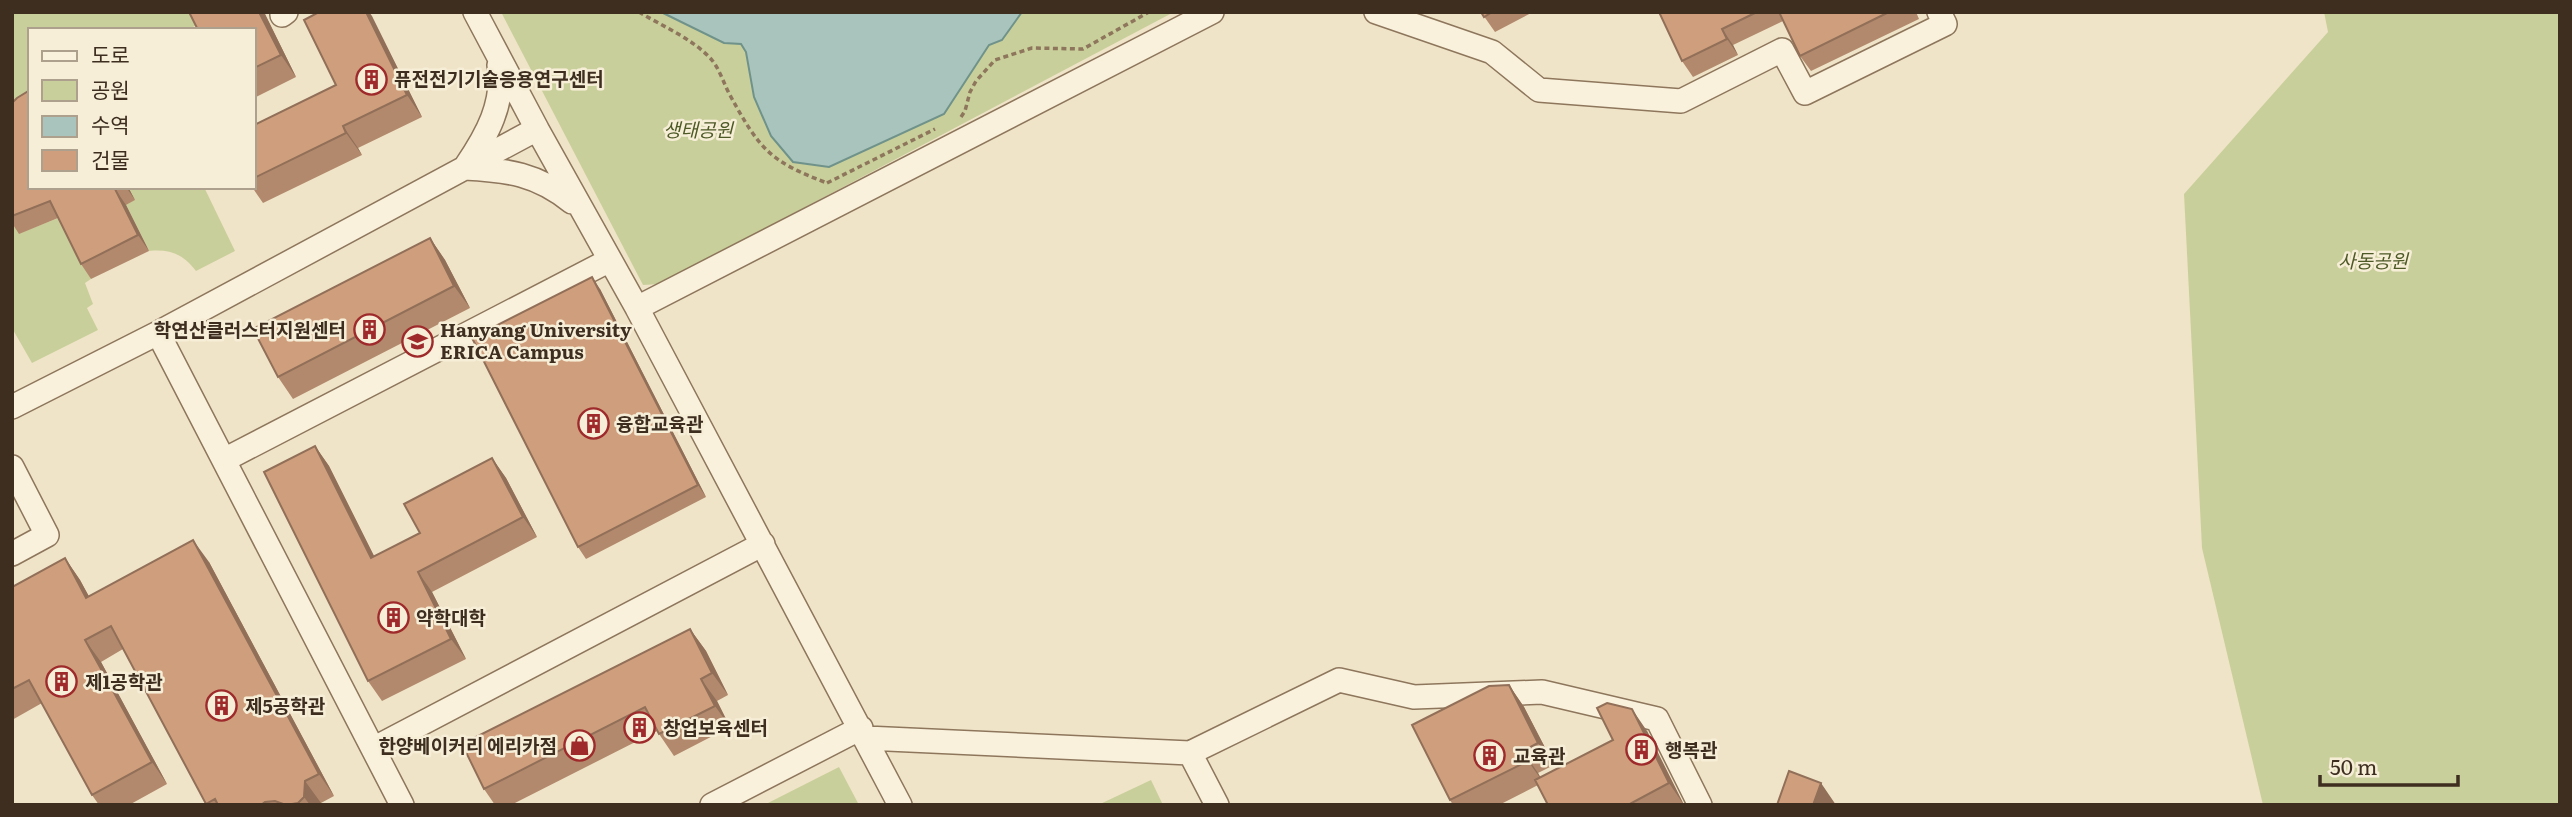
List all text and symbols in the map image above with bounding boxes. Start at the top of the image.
legend [28,28,256,189]
text: 도로 [91,38,130,69]
building icon: 퓨전전기기술응용연구센터 [354,62,388,96]
place label: 퓨전전기기술응용연구센터 [394,64,604,92]
text: 공원 [91,73,130,104]
text: 수역 [91,108,130,139]
park label: 생태공원 [663,115,734,143]
text: 건물 [91,143,130,174]
park label: 사동공원 [2338,246,2409,274]
building icon: 학연산클러스터지원센터 [352,313,386,347]
place label: 학연산클러스터지원센터 [154,315,346,343]
place label: Hanyang University ERICA Campus [440,315,632,365]
school or university icon: Hanyang University ERICA Campus [400,324,434,358]
building icon: 융합교육관 [576,407,610,441]
place label: 융합교육관 [616,409,704,437]
building icon: 약학대학 [376,601,410,635]
place label: 약학대학 [416,603,486,631]
building icon: 제1공학관 [45,665,79,699]
place label: 제1공학관 [85,667,163,695]
building icon: 제5공학관 [205,689,239,723]
place label: 제5공학관 [245,691,326,719]
building icon: 창업보육센터 [623,711,657,745]
place label: 창업보육센터 [663,713,768,741]
shop icon: 한양베이커리 에리카점 [563,729,597,763]
place label: 한양베이커리 에리카점 [378,731,557,759]
building icon: 행복관 [1625,733,1659,767]
place label: 행복관 [1665,735,1718,763]
building icon: 교육관 [1473,739,1507,773]
place label: 교육관 [1513,741,1566,769]
scale bar [2320,744,2458,788]
text: 50 m [2330,750,2377,781]

